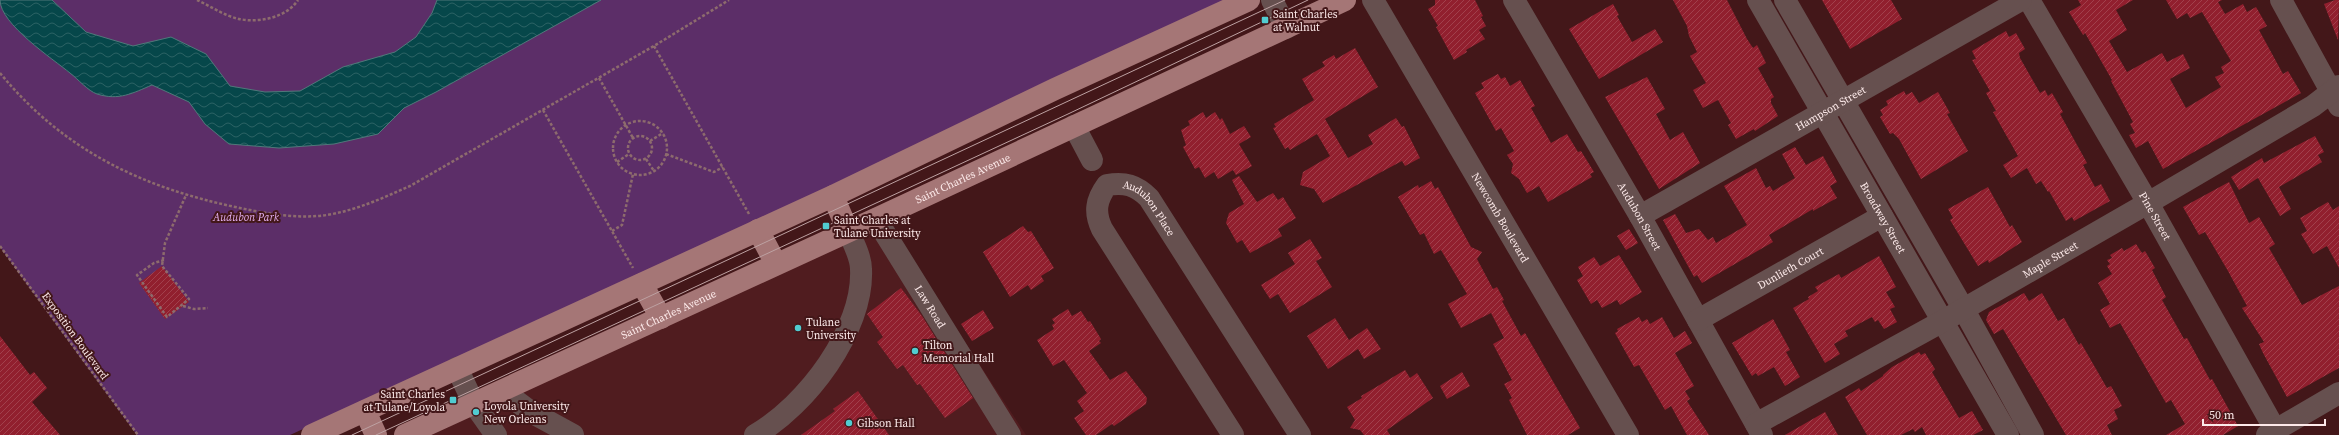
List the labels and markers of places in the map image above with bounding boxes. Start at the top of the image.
place label: Saint Charles at Walnut [1273,7,1338,35]
marker: Saint Charles at Walnut [1260,15,1270,25]
place label: Saint Charles at Tulane University [834,213,921,241]
marker: Saint Charles at Tulane University [821,221,831,231]
place label: Tulane University [806,315,857,343]
marker: Tulane University [793,323,803,333]
place label: Tilton Memorial Hall [923,338,994,366]
marker: Tilton Memorial Hall [910,346,920,356]
place label: Saint Charles at Tulane/Loyola [364,387,445,415]
marker: Saint Charles at Tulane/Loyola [448,395,458,405]
place label: Loyola University New Orleans [484,399,570,427]
marker: Loyola University New Orleans [471,407,481,417]
place label: Gibson Hall [857,416,915,431]
marker: Gibson Hall [844,418,854,428]

